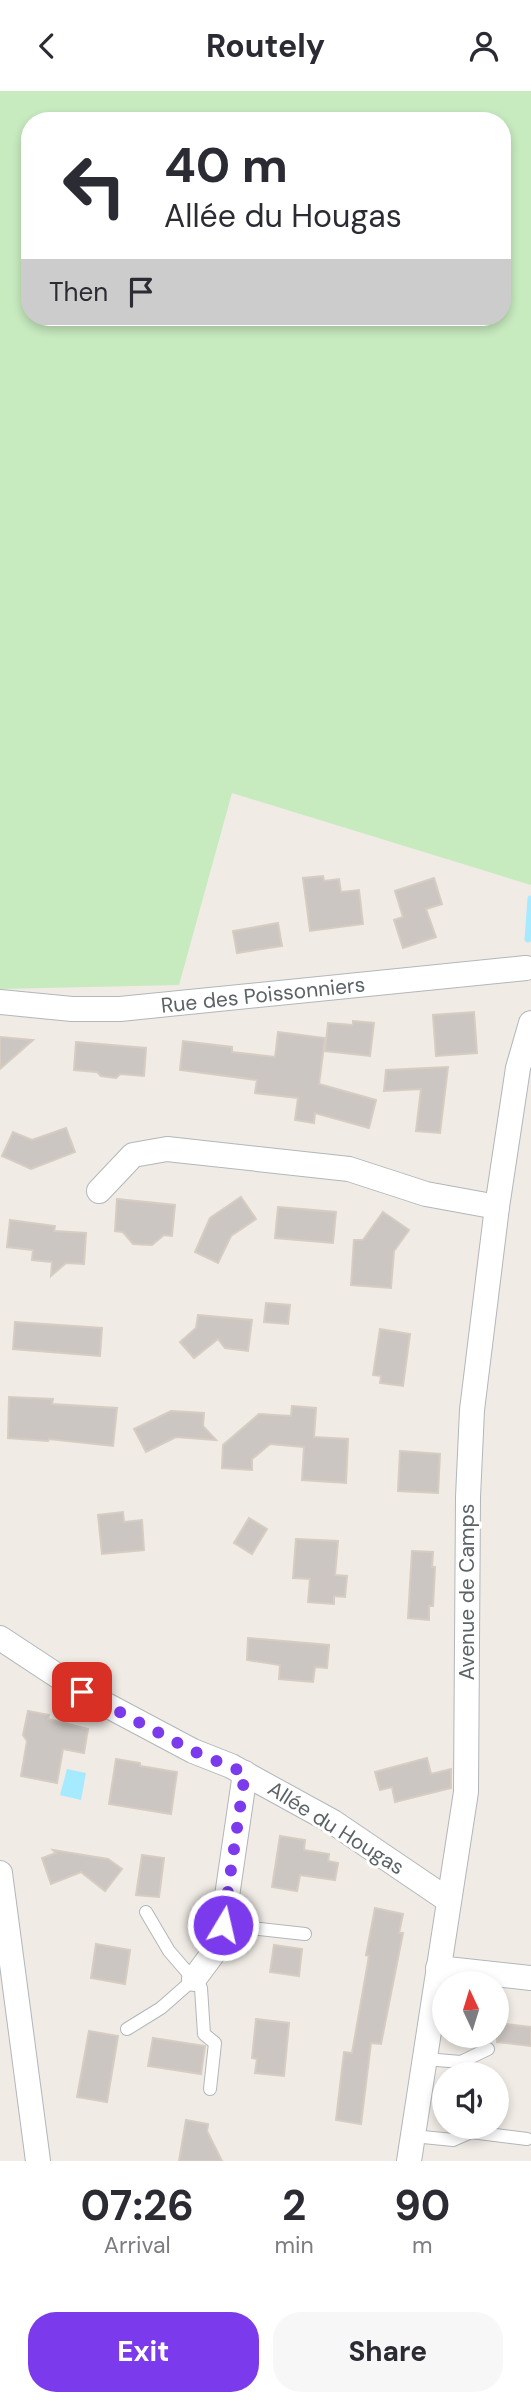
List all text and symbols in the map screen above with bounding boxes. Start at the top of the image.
text: Routely [206,25,325,67]
icon: back [28,27,66,65]
icon: person [465,27,503,65]
text: 40 m [164,133,288,197]
icon: left [49,140,140,231]
text: Allée du Hougas [164,195,402,237]
icon: arrive [122,273,160,311]
text: Then [49,275,108,309]
street label: Rue des Poissonniers [159,970,367,1020]
street label: Avenue de Camps [453,1504,481,1680]
pin [52,1662,112,1722]
icon: arrive [63,1673,101,1711]
street label: Allée du Hougas [262,1775,410,1881]
position arrow [186,1888,260,1962]
north arrow [432,1971,509,2047]
map controls [432,1971,509,2139]
button: sound [432,2062,509,2139]
text: 07:26 [81,2178,194,2233]
text: 2 [282,2178,306,2233]
text: 90 [394,2178,450,2233]
text: Arrival [104,2230,171,2260]
text: min [274,2230,314,2260]
text: m [412,2230,433,2260]
button: Exit [28,2312,259,2392]
button: Share [273,2312,503,2392]

